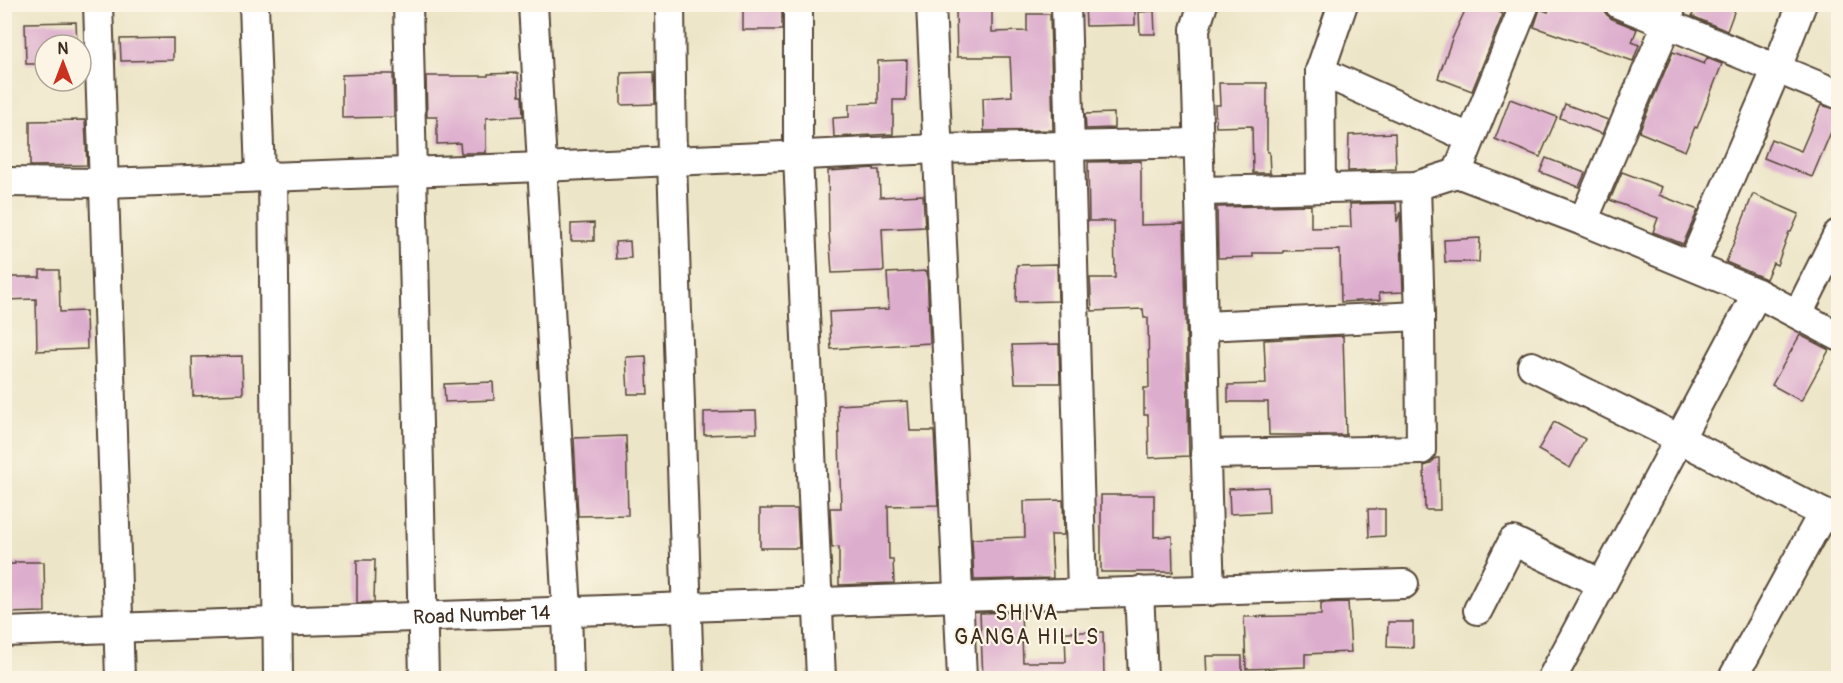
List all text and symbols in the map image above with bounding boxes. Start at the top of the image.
north arrow [33,33,93,93]
text: N [58,39,69,59]
street label: Road Number 14 [413,600,551,630]
district label: SHIVA GANGA HILLS [954,600,1100,651]

